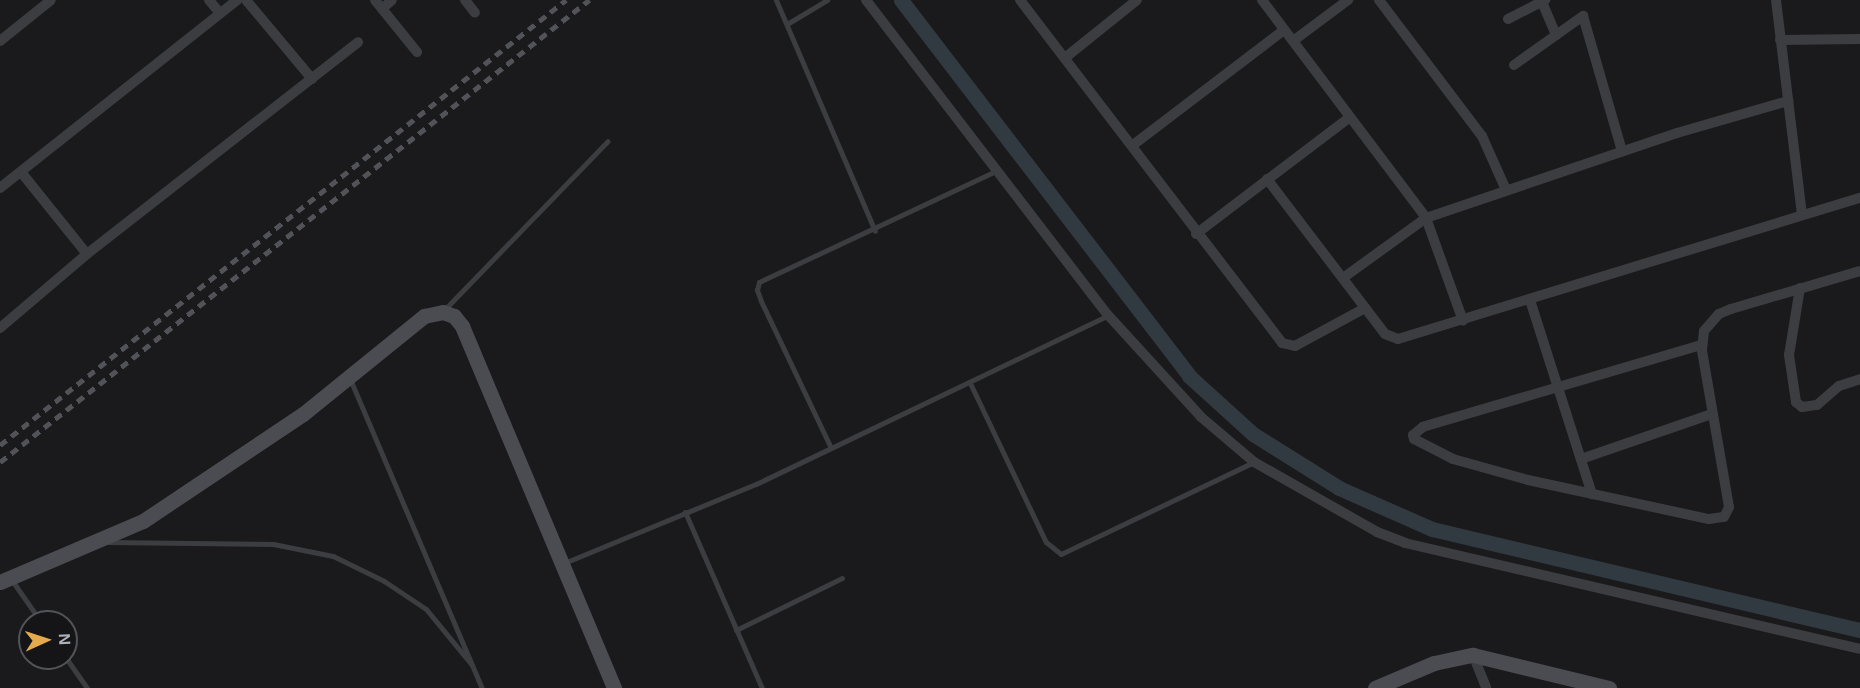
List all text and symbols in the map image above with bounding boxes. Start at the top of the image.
north arrow [18,610,78,670]
text: N [56,633,73,645]

